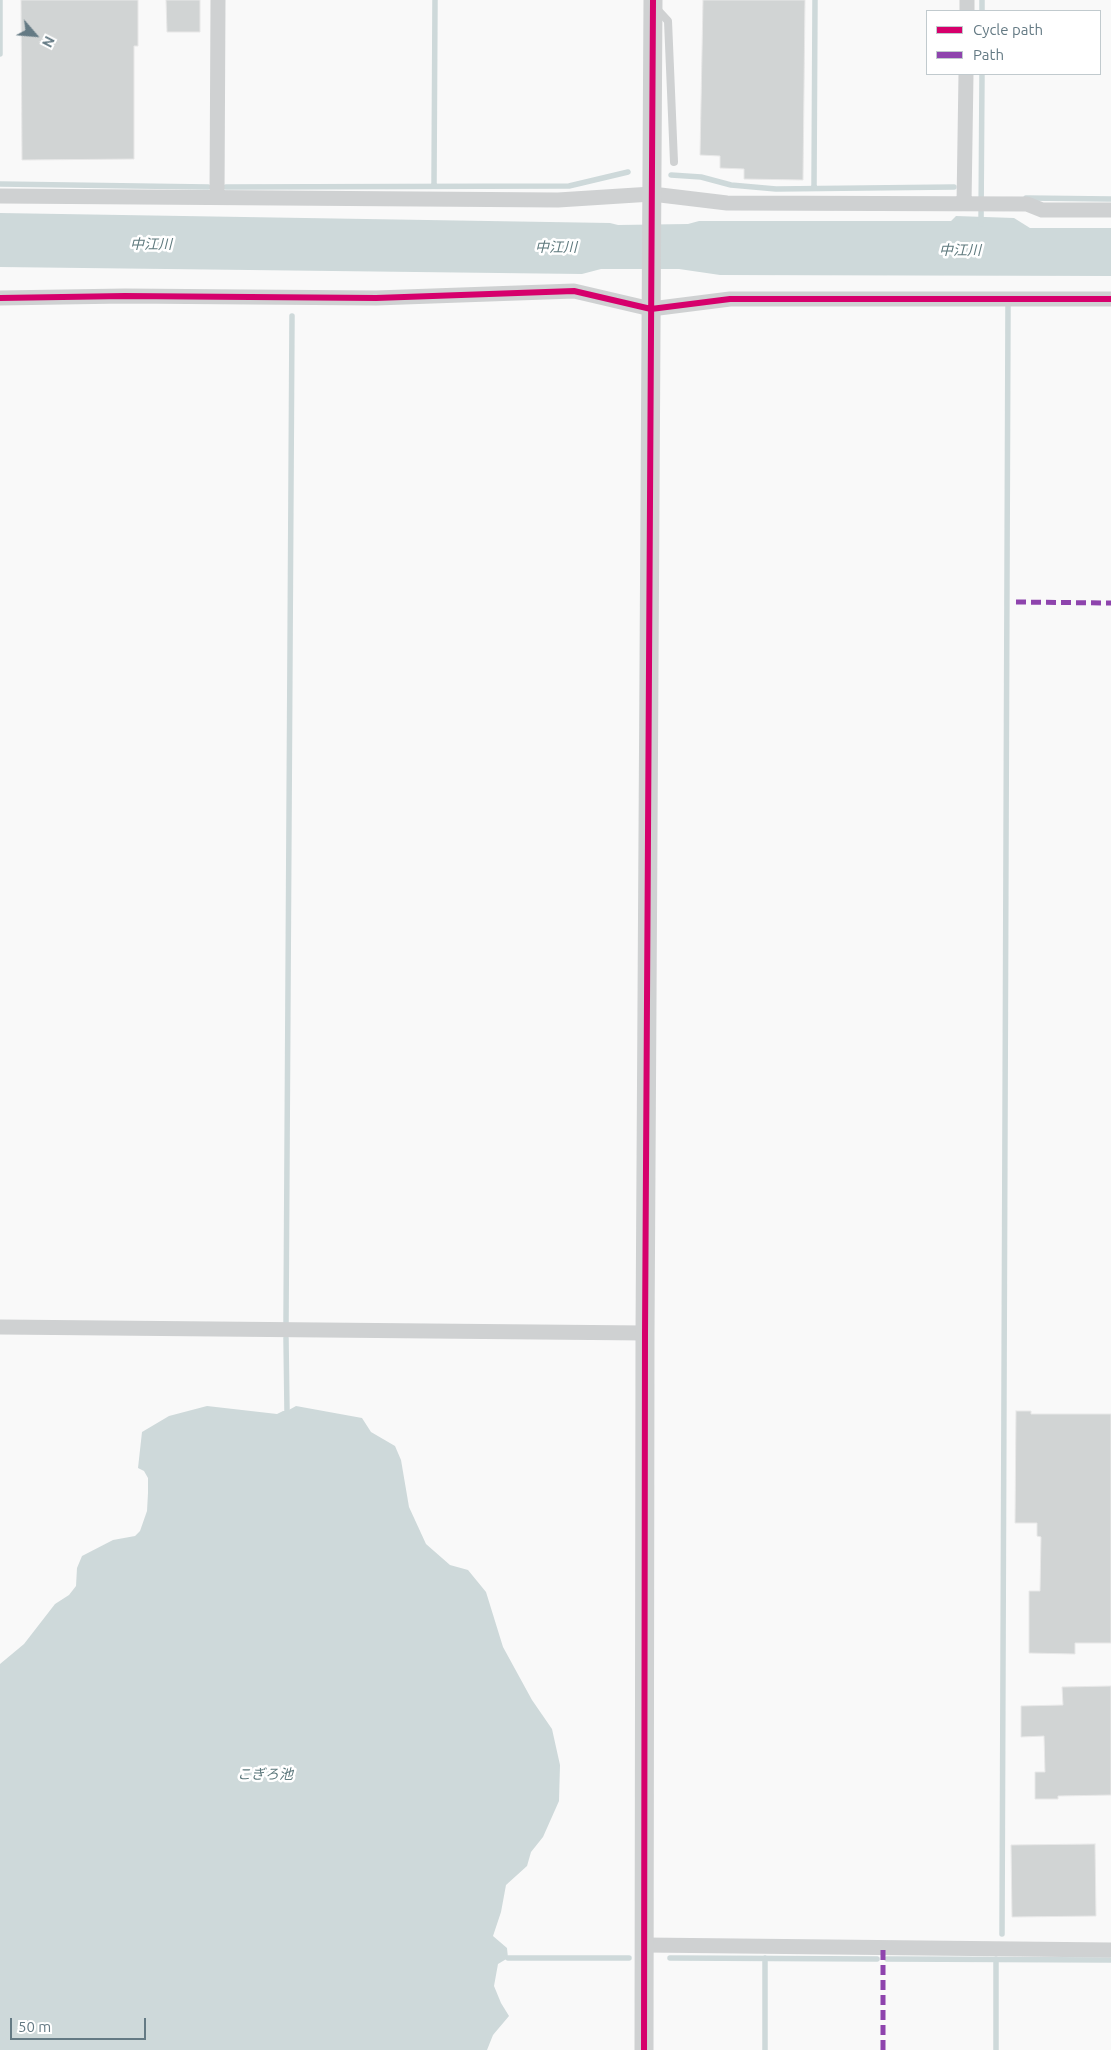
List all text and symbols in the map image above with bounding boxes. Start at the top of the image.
north arrow [10,10,60,60]
legend [926,10,1101,75]
text: Cycle path [973,21,1043,38]
text: N [39,34,58,50]
text: Path [973,46,1004,63]
water label: 中江川 [130,236,172,252]
water label: 中江川 [535,239,577,255]
water label: 中江川 [939,242,981,258]
water label: こぎろ池 [237,1766,293,1782]
scale bar [12,2008,149,2040]
text: 50 m [18,2018,51,2035]

